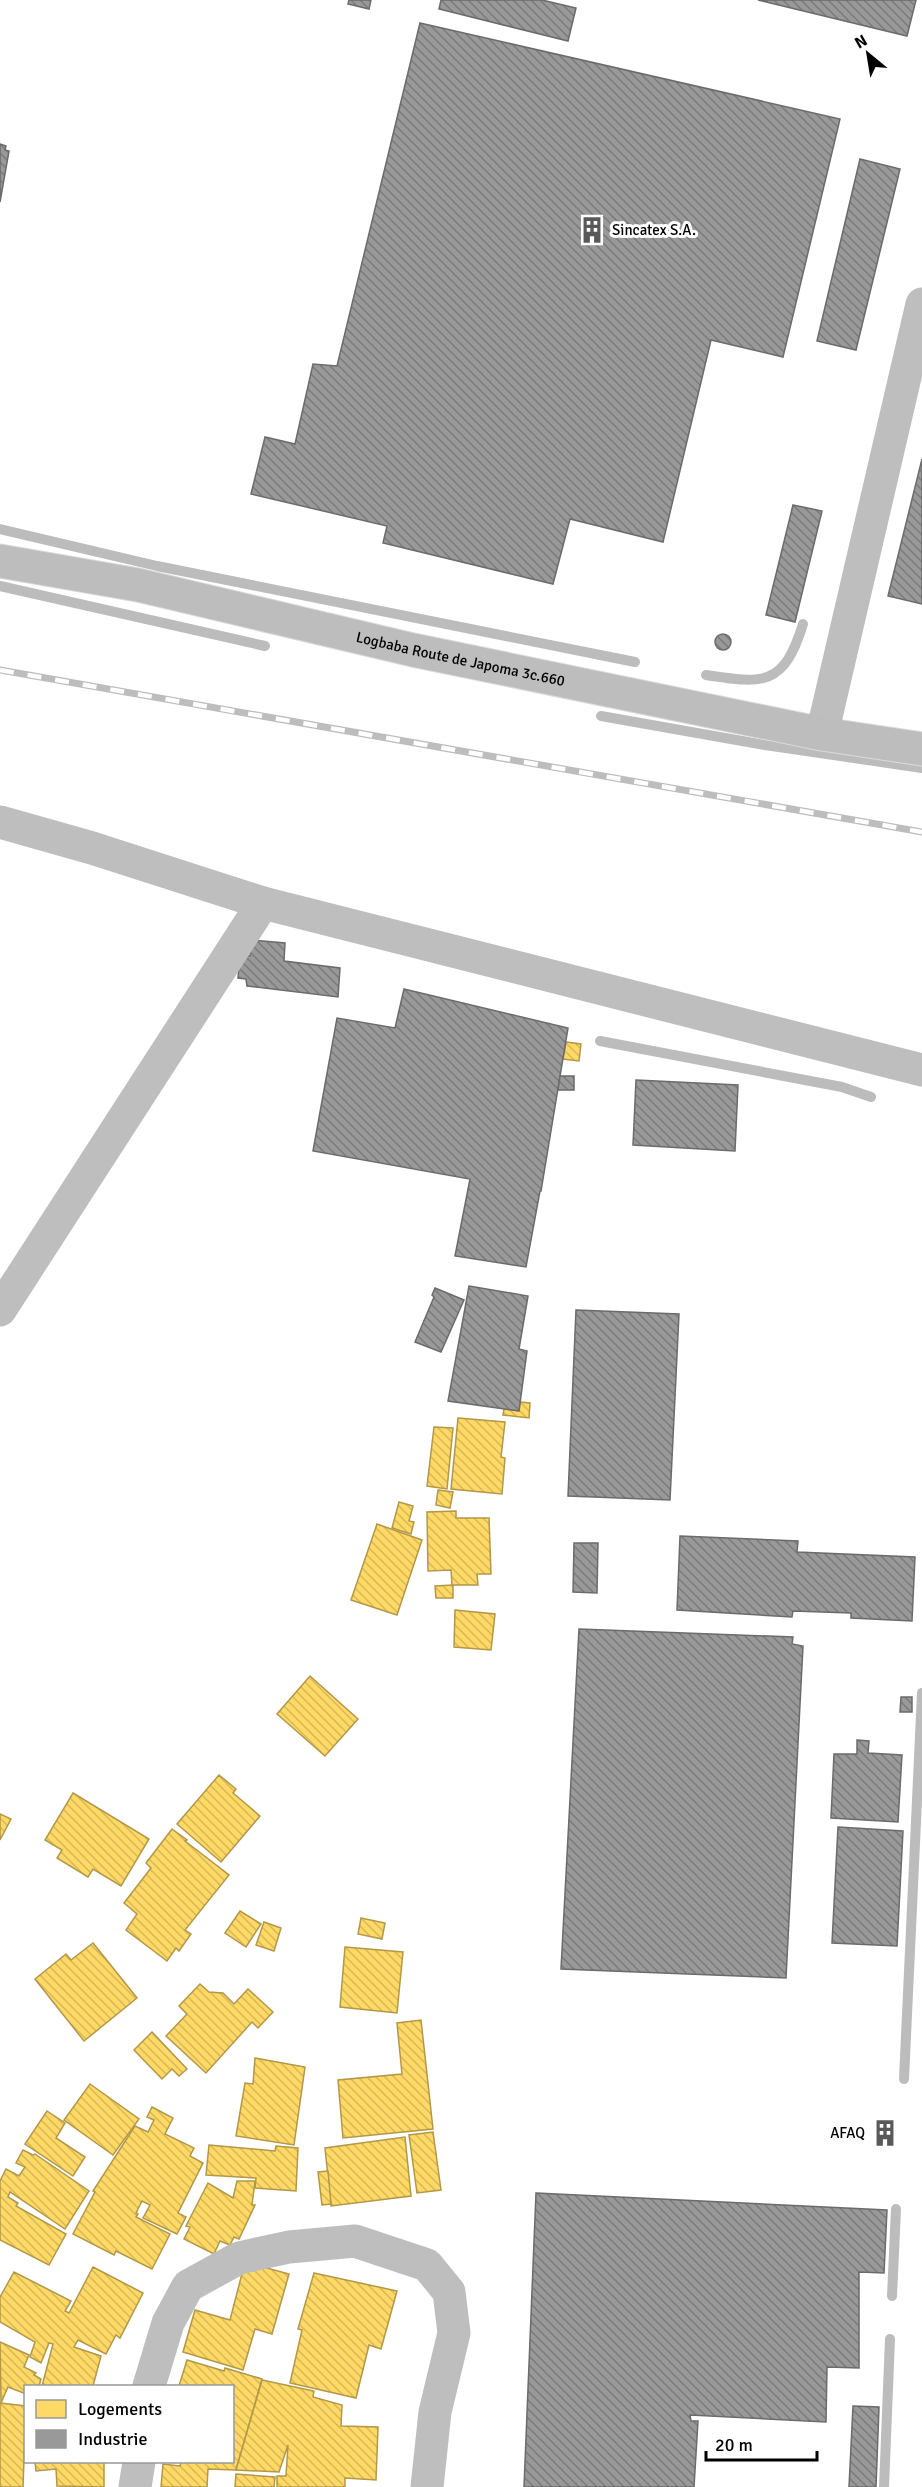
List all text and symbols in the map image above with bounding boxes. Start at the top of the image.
north arrow [838,24,898,84]
text: N [851,30,871,53]
building icon: Sincatex S.A. [577,215,607,245]
place label: Sincatex S.A. [612,221,696,239]
street label: Logbaba Route de Japoma 3c.660 [354,628,567,690]
building icon: AFAQ [870,2118,900,2148]
place label: AFAQ [830,2124,865,2142]
legend [24,2385,234,2463]
text: Logements [78,2398,162,2420]
scale bar [706,2424,817,2462]
text: Industrie [78,2428,148,2450]
text: 20 m [715,2434,753,2456]

